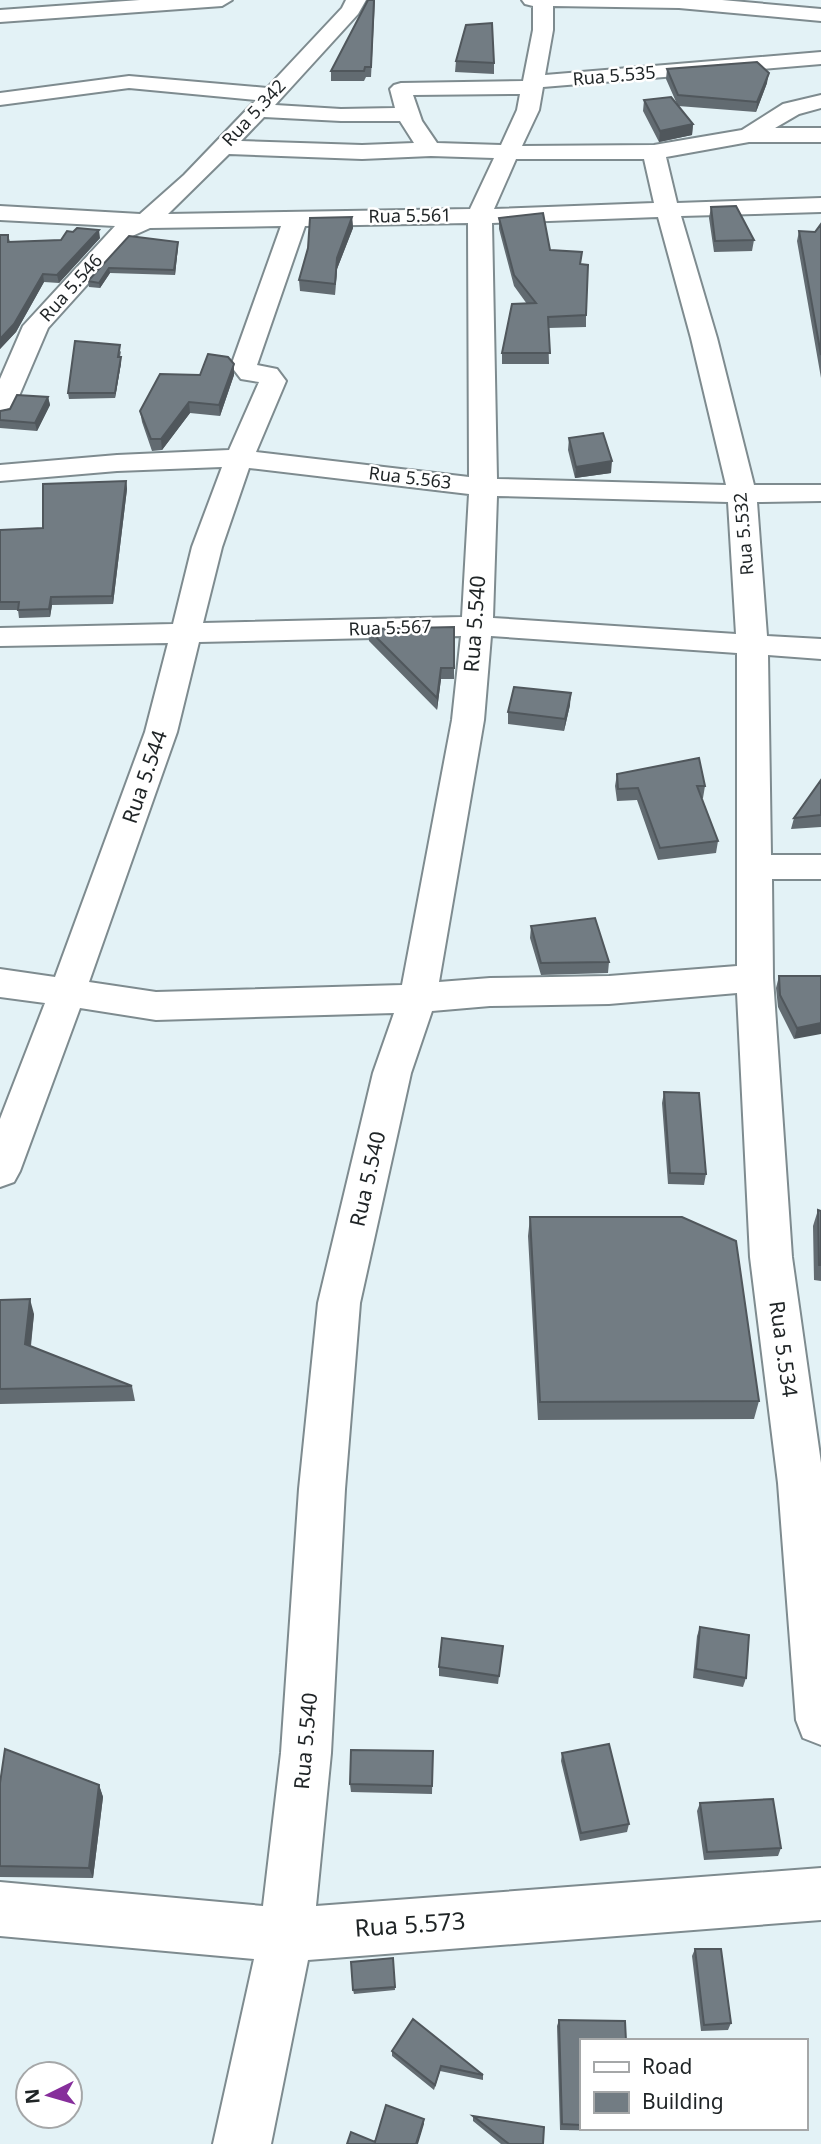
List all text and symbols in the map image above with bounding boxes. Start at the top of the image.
street label: Rua 5.535 [571,59,656,91]
street label: Rua 5.342 [216,74,290,151]
street label: Rua 5.561 [368,202,452,228]
street label: Rua 5.546 [34,248,107,326]
street label: Rua 5.563 [367,460,453,494]
street label: Rua 5.532 [727,492,759,577]
street label: Rua 5.540 [457,575,491,673]
street label: Rua 5.567 [348,614,432,640]
street label: Rua 5.544 [115,726,173,827]
street label: Rua 5.540 [342,1128,392,1229]
street label: Rua 5.534 [763,1299,805,1399]
street label: Rua 5.540 [287,1691,323,1790]
street label: Rua 5.573 [353,1903,466,1944]
legend [580,2039,807,2130]
text: Road [642,2052,692,2080]
north arrow [14,2060,84,2130]
text: Building [642,2087,724,2115]
text: N [18,2088,46,2105]

